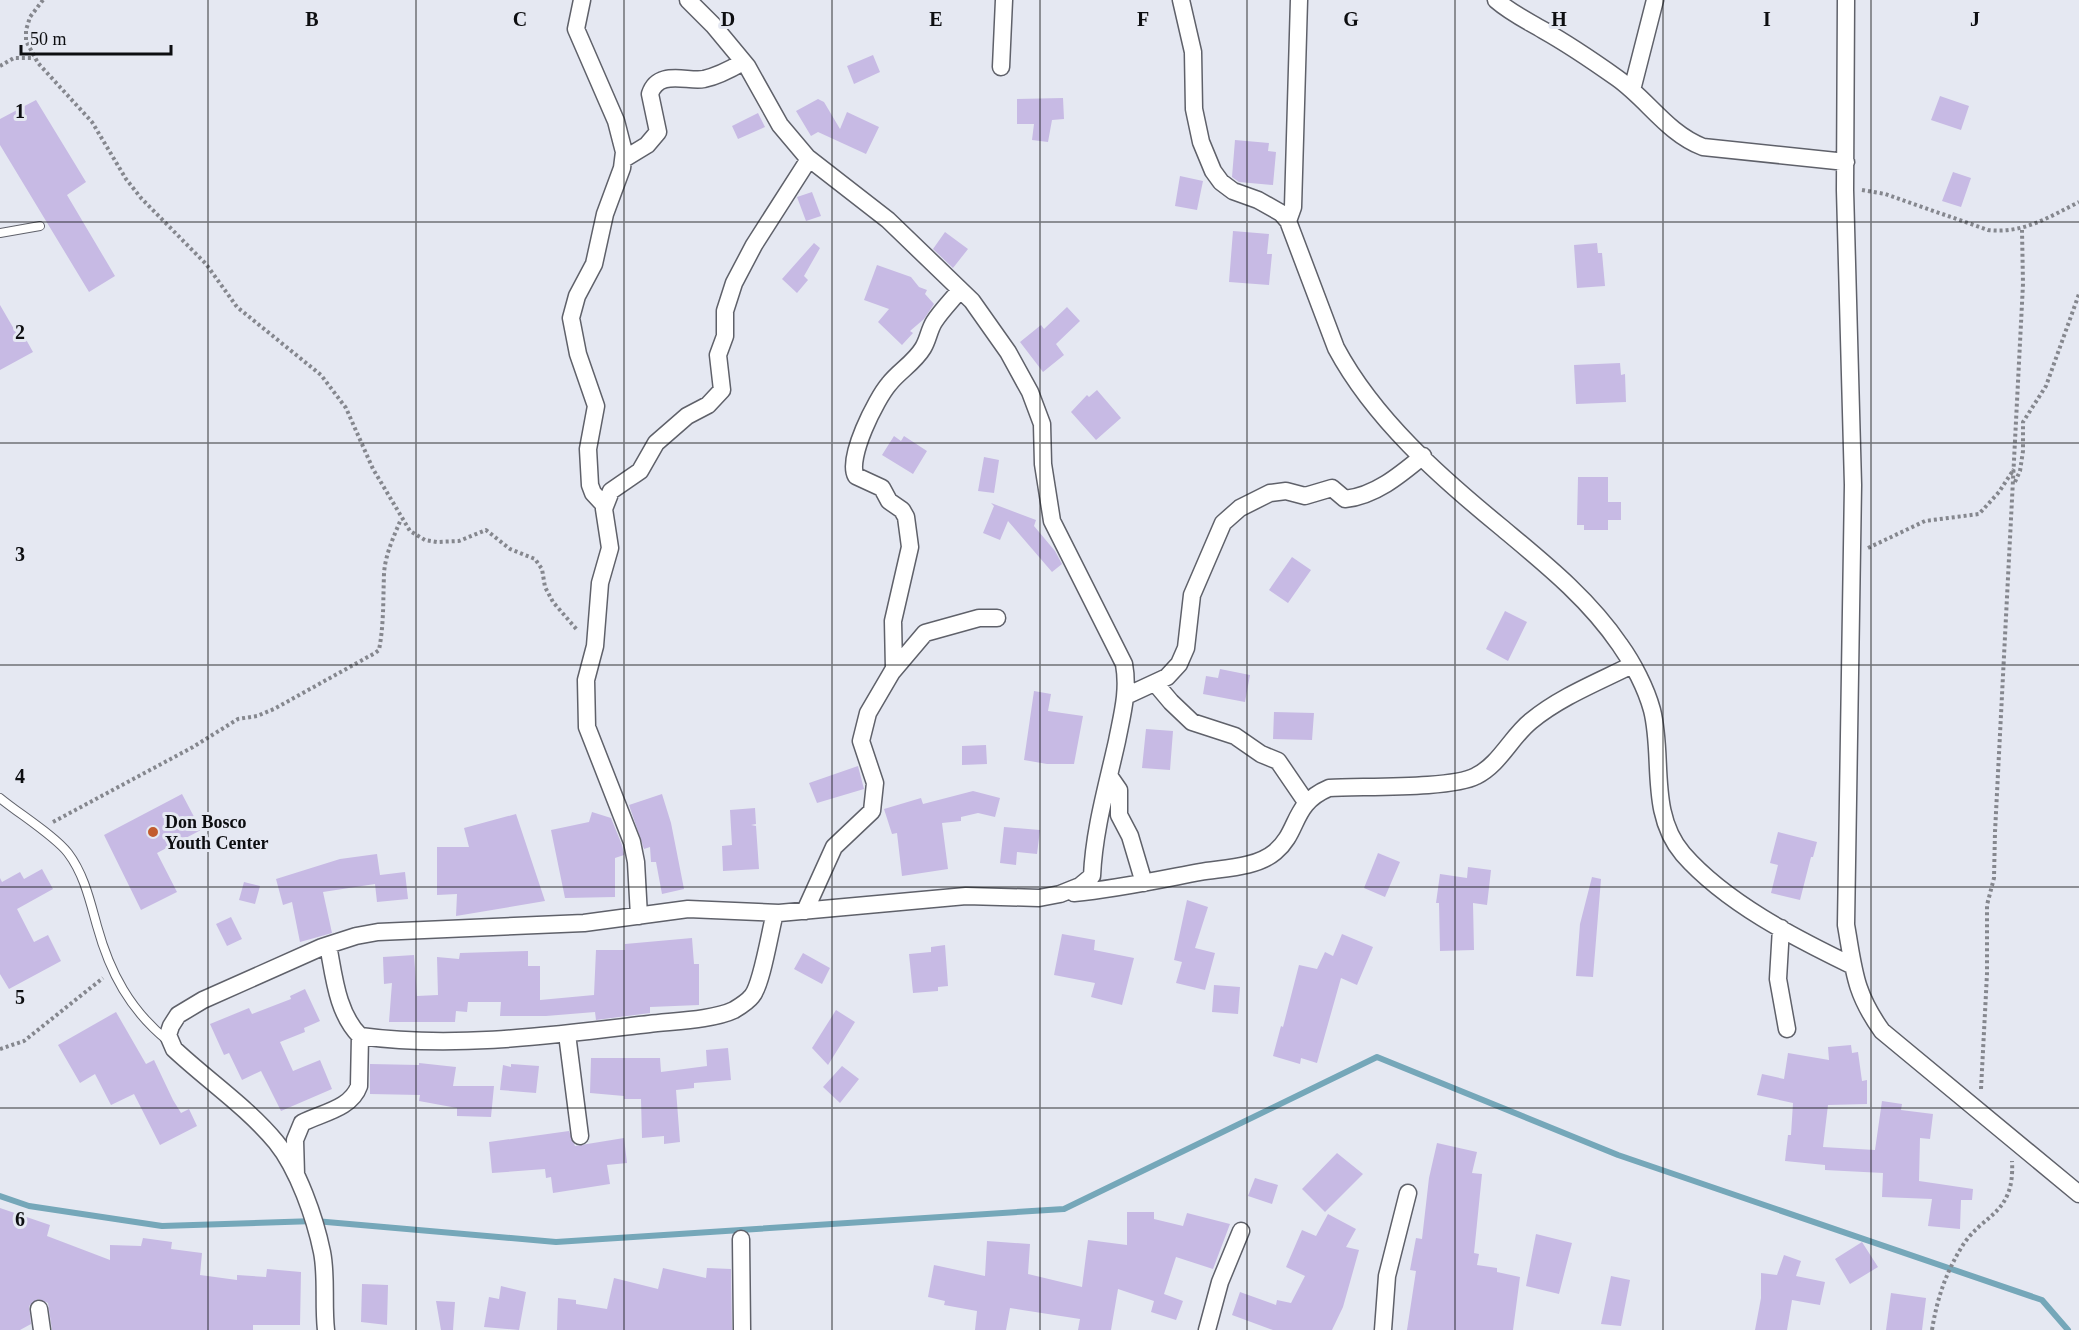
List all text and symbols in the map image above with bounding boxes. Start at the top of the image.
text: B [305,8,319,30]
text: C [513,8,527,30]
text: D [721,8,735,30]
text: E [929,8,943,30]
text: F [1137,8,1149,30]
text: G [1343,8,1359,30]
text: H [1551,8,1567,30]
text: I [1763,8,1771,30]
text: J [1970,8,1980,30]
scale bar [21,18,171,56]
text: 50 m [30,29,67,49]
text: 1 [15,100,25,122]
text: 2 [15,321,25,343]
text: 3 [15,543,25,565]
text: 4 [15,765,25,787]
place label: Don Bosco Youth Center [165,812,269,853]
marker: Don Bosco Youth Center [146,825,160,839]
text: 5 [15,986,25,1008]
text: 6 [15,1208,25,1230]

